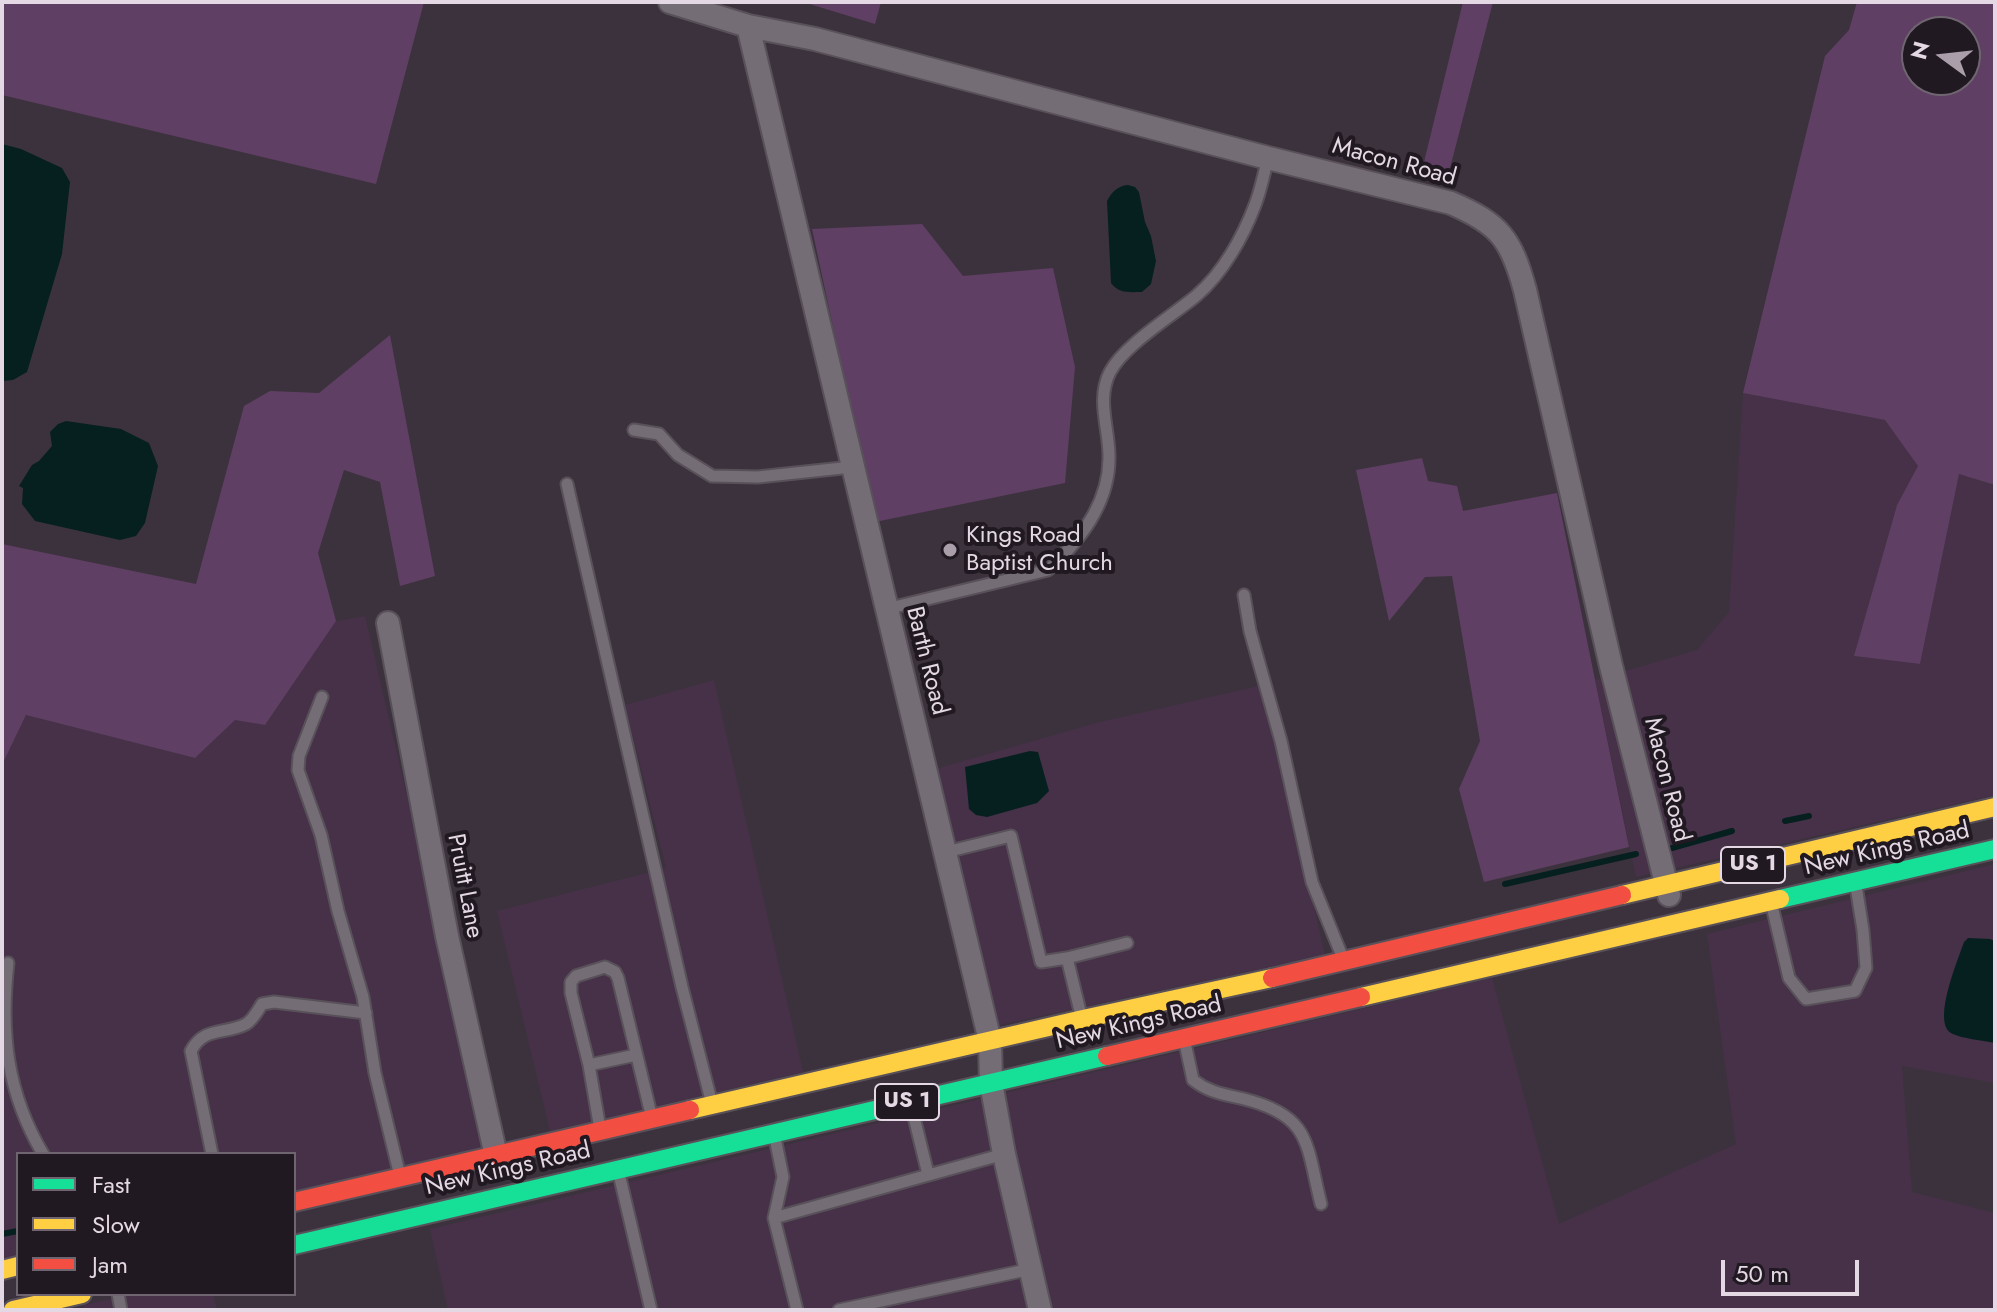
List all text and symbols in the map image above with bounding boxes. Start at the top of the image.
north arrow [1901,16,1981,96]
text: N [1902,38,1937,63]
street label: Macon Road [1329,133,1459,193]
place label: Kings Road Baptist Church [966,522,1113,578]
marker: Kings Road Baptist Church [941,541,959,559]
street label: Barth Road [899,604,953,718]
street label: Macon Road [1637,715,1695,845]
street label: New Kings Road [1802,817,1972,883]
street label: Pruitt Lane [440,831,488,941]
road number: US 1 [1721,847,1785,883]
street label: New Kings Road [1054,991,1224,1057]
road number: US 1 [875,1084,939,1120]
street label: New Kings Road [423,1137,593,1203]
legend [16,1152,296,1296]
text: Fast [92,1167,130,1202]
text: Slow [92,1207,140,1242]
scale bar [1725,1244,1863,1294]
text: Jam [92,1247,128,1282]
text: 50 m [1735,1256,1789,1291]

